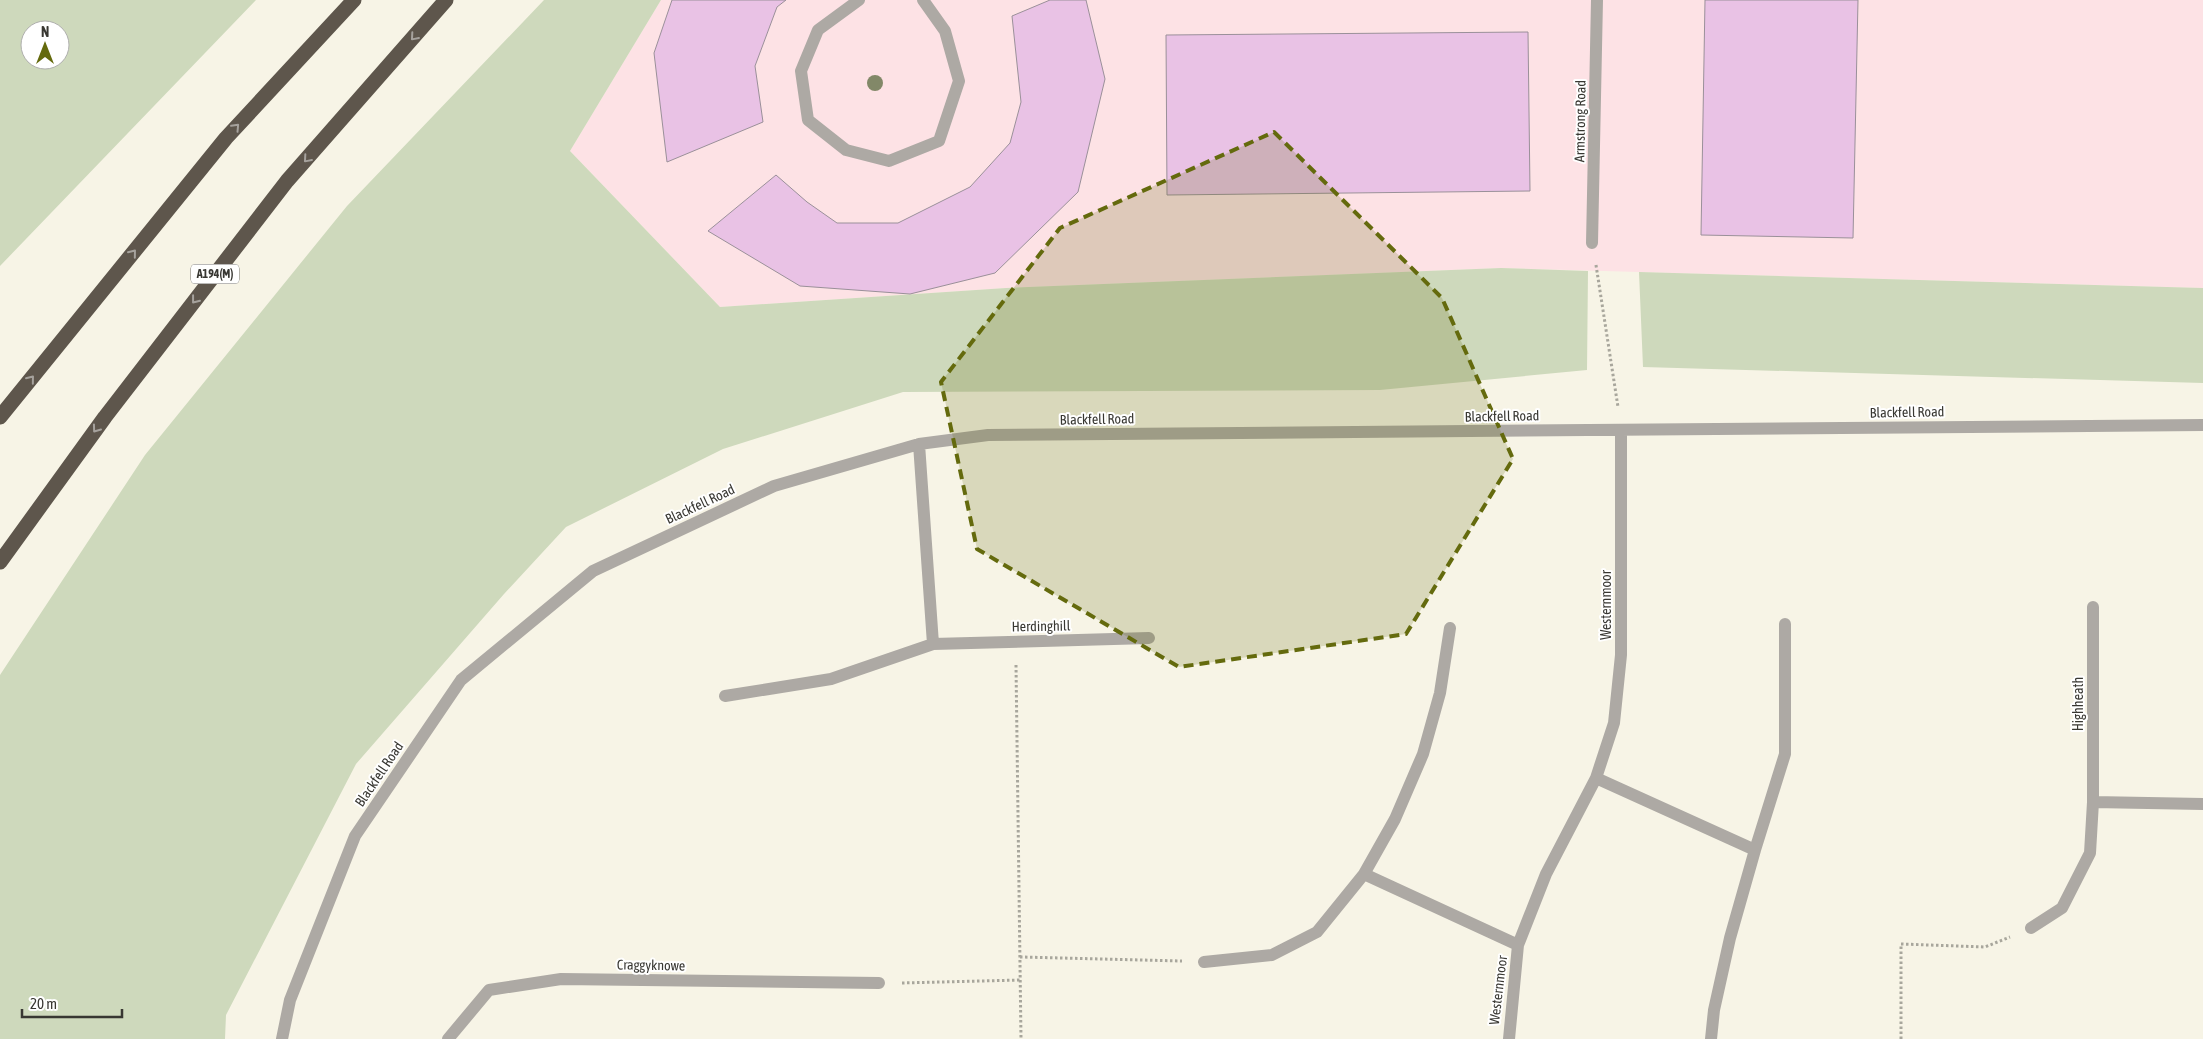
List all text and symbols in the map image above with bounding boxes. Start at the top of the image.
north arrow [20,20,70,70]
text: N [41,24,49,40]
one-way arrow [411,31,420,40]
street label: Armstrong Road [1571,80,1589,162]
one-way arrow [230,124,239,133]
one-way arrow [303,153,312,162]
one-way arrow [127,249,136,258]
road number: A194(M) [191,264,239,284]
one-way arrow [193,294,201,303]
one-way arrow [25,376,33,385]
street label: Blackfell Road [1870,403,1944,421]
street label: Blackfell Road [1465,407,1539,425]
street label: Blackfell Road [1060,410,1134,428]
one-way arrow [94,423,102,432]
street label: Blackfell Road [663,481,737,527]
street label: Westernmoor [1598,569,1614,640]
street label: Herdinghill [1012,617,1071,635]
street label: Highheath [2070,677,2086,731]
street label: Blackfell Road [352,739,406,809]
street label: Westernmoor [1486,954,1510,1026]
street label: Craggyknowe [617,956,685,974]
scale bar [22,986,122,1018]
text: 20 m [30,995,57,1012]

